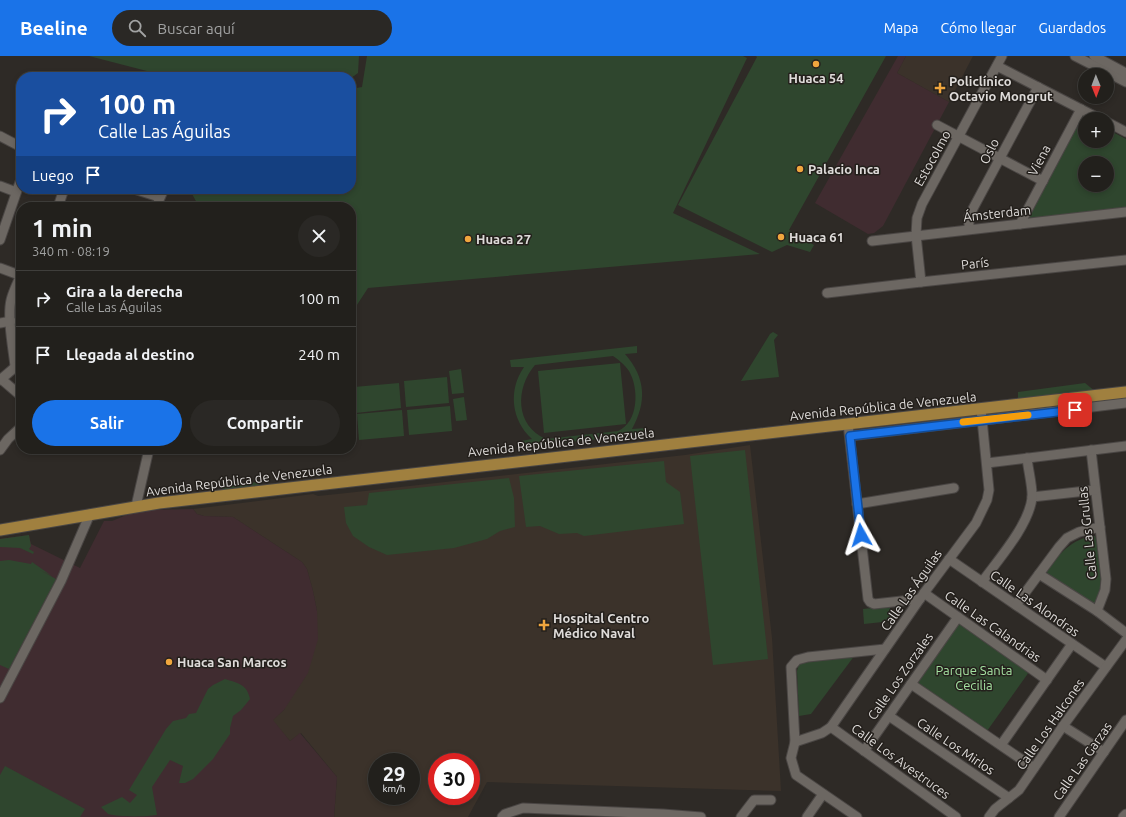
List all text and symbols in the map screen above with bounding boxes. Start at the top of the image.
search box [112,10,392,46]
text: Beeline [20,17,88,39]
icon: search [126,17,148,39]
text: Buscar aquí [158,20,235,37]
text: Mapa [884,20,919,36]
text: Cómo llegar [941,20,1016,36]
text: Guardados [1038,20,1106,36]
marker: Huaca 54 [811,59,821,69]
north arrow [1078,68,1114,104]
map controls [1078,68,1114,192]
place label: Huaca 54 [788,71,844,85]
place label: Policlínico Octavio Mongrut [949,74,1053,103]
marker: Policlínico Octavio Mongrut [934,82,946,94]
icon: right [32,88,84,140]
text: 100 m [98,88,176,119]
button: + [1078,112,1114,148]
text: Calle Las Águilas [98,121,231,141]
street label: Estocolmo [911,128,953,188]
street label: Oslo [977,136,1001,166]
street label: Viena [1025,142,1053,178]
button: − [1078,156,1114,192]
place label: Palacio Inca [808,162,880,176]
icon: arrive [82,164,104,186]
marker: Palacio Inca [795,164,805,174]
text: Luego [32,167,74,184]
street label: Ámsterdam [962,201,1032,224]
text: 1 min [32,215,93,242]
button: close [298,215,340,257]
place label: Huaca 61 [789,230,844,244]
place label: Huaca 27 [476,232,531,246]
marker: Huaca 61 [776,232,786,242]
marker: Huaca 27 [463,234,473,244]
text: 340 m · 08:19 [32,244,110,258]
street label: París [960,255,990,271]
text: Gira a la derecha [66,283,183,300]
icon: right [32,288,54,310]
text: 100 m [298,290,340,307]
text: Calle Las Águilas [66,300,162,314]
icon: arrive [32,344,54,366]
text: Llegada al destino [66,346,195,363]
text: 240 m [298,346,340,363]
street label: Avenida República de Venezuela [789,389,977,423]
pin [1058,393,1092,427]
icon: arrive [1064,399,1086,421]
button: Salir [32,400,182,446]
button: Compartir [190,400,340,446]
street label: Avenida República de Venezuela [467,425,655,459]
street label: Avenida República de Venezuela [145,462,333,498]
street label: Calle Las Grullas [1075,485,1099,580]
position arrow [840,514,882,556]
street label: Calle Las Águilas [877,546,944,633]
street label: Calle Las Alondras [988,567,1082,639]
street label: Calle Las Calandrias [942,588,1044,665]
place label: Hospital Centro Médico Naval [553,611,649,640]
marker: Hospital Centro Médico Naval [538,619,550,631]
street label: Calle Los Zorzales [865,629,936,722]
place label: Huaca San Marcos [177,655,287,669]
marker: Huaca San Marcos [164,657,174,667]
park label: Parque Santa Cecilia [935,663,1013,692]
street label: Calle Los Halcones [1013,676,1087,772]
street label: Calle Los Mirlos [915,715,998,777]
street label: Calle Las Garzas [1050,719,1114,803]
street label: Calle Los Avestruces [849,721,953,802]
speed limit sign: 30 [428,753,480,805]
text: 29 [383,762,405,785]
text: km/h [382,783,406,794]

